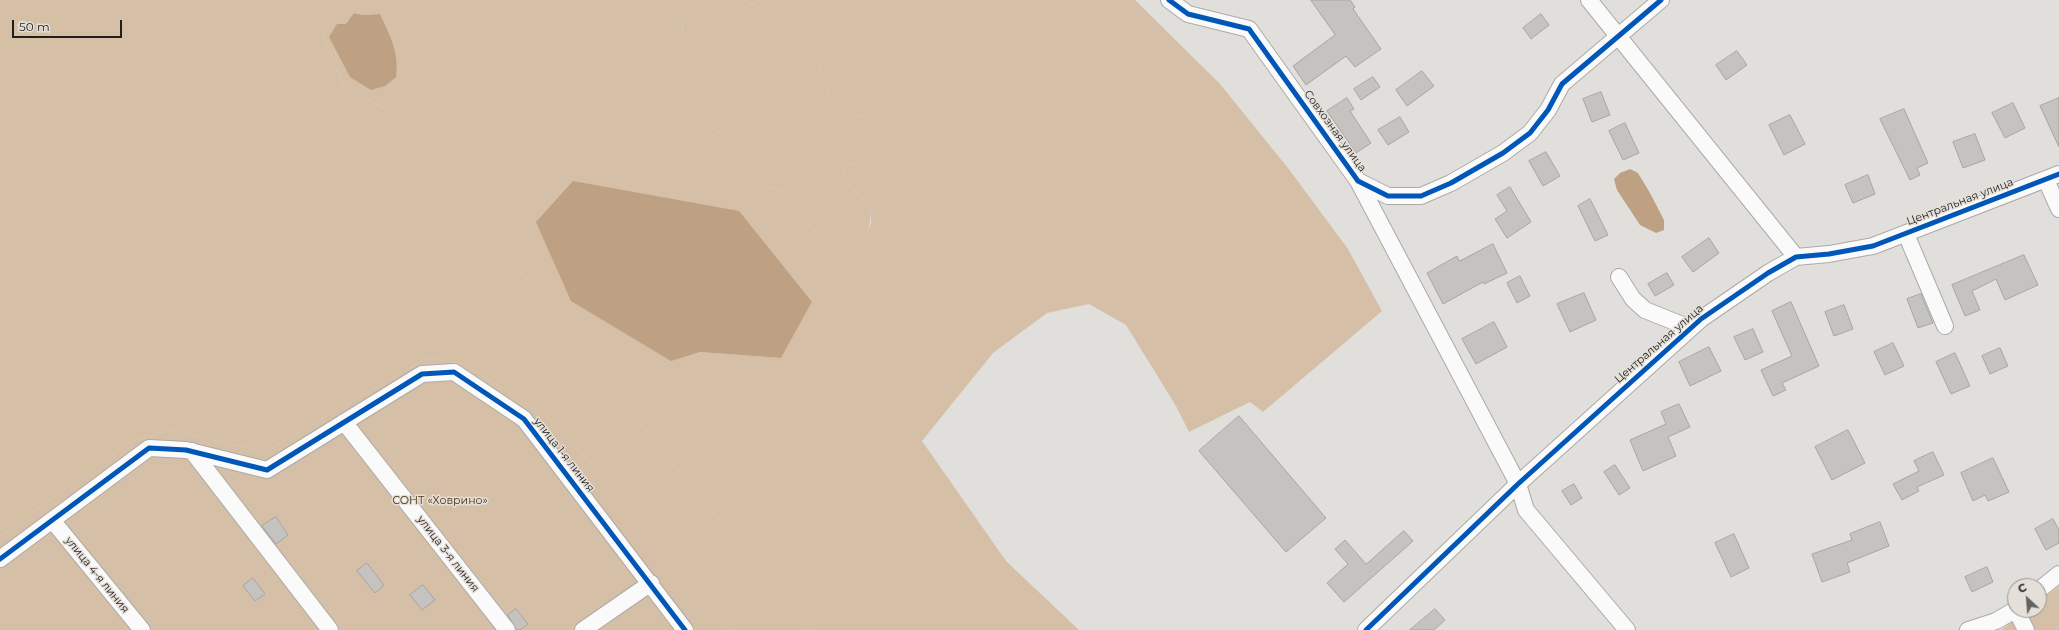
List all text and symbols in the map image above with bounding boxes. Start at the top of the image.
scale bar [14,12,124,38]
text: 50 m [19,19,50,34]
street label: Совхозная улица [1301,88,1369,174]
street label: Центральная улица [1905,176,2015,228]
street label: Центральная улица [1612,302,1706,386]
street label: улица 1-я линия [531,415,597,495]
park label: СОНТ «Ховрино» [392,494,488,508]
street label: улица 3-я линия [414,513,482,595]
street label: улица 4-я линия [62,534,132,616]
north arrow [2007,578,2047,618]
text: С [2016,580,2029,596]

